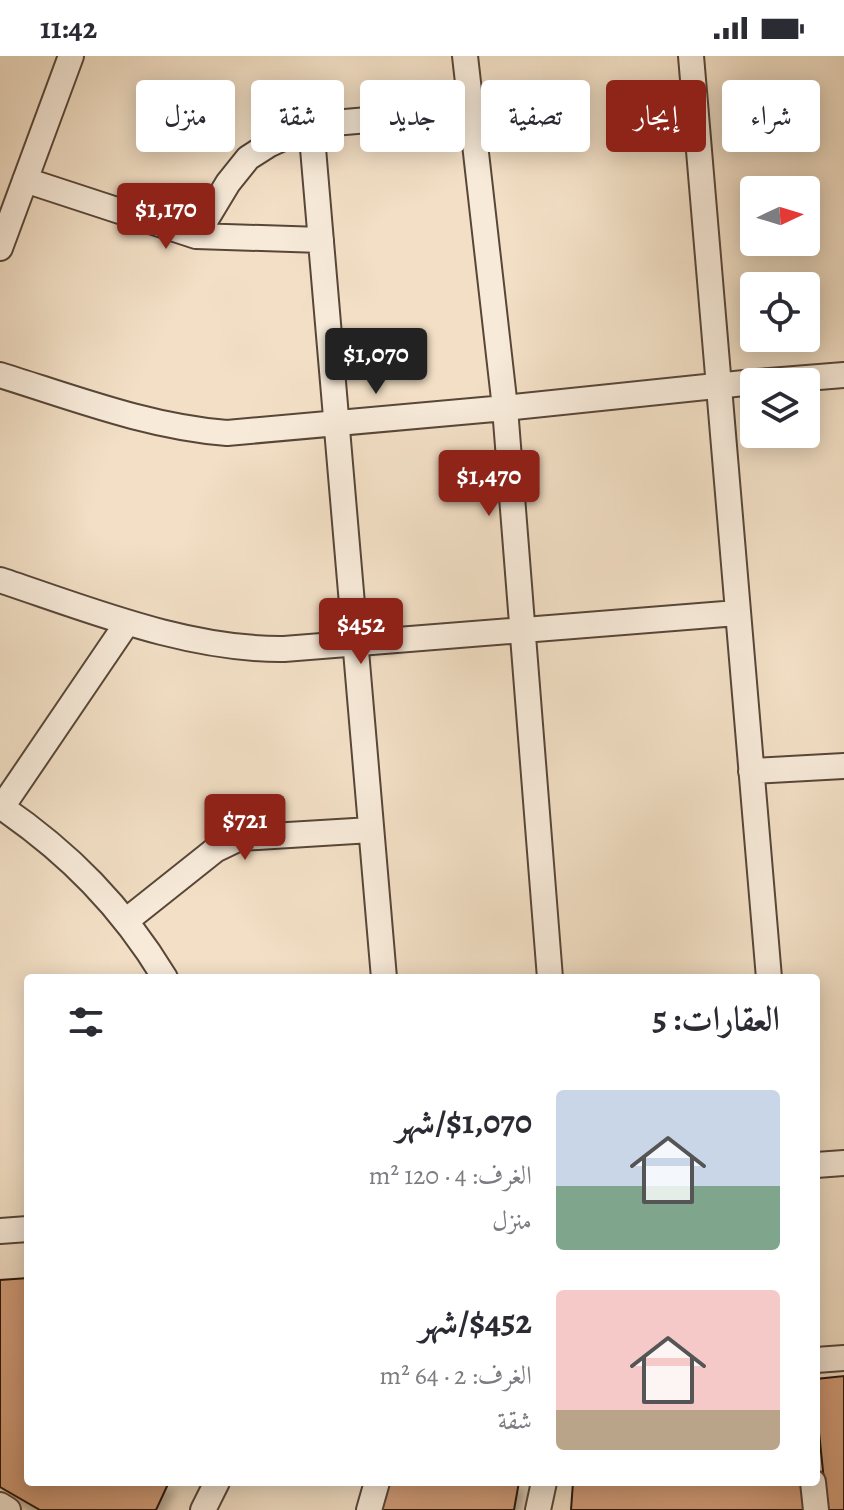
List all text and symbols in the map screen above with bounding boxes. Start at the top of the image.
text: 11:42 [40,8,97,48]
chip: منزل [136,80,235,152]
chip: شقة [251,80,344,152]
chip: جديد [360,80,465,152]
chip: تصفية [481,80,590,152]
chip: إيجار [606,80,706,152]
chip: شراء [722,80,820,152]
north arrow [740,176,820,256]
map controls [740,176,820,448]
pin: $1,170 [101,183,231,251]
text: $1,170 [135,191,197,226]
button: locate [740,272,820,352]
pin: $1,070 [311,328,441,396]
text: $1,070 [343,336,409,371]
button: layers [740,368,820,448]
pin: $1,470 [424,450,554,518]
text: $1,470 [457,458,521,493]
pin: $452 [314,598,408,666]
text: $452 [337,606,385,641]
pin: $721 [198,794,292,862]
text: $721 [222,802,268,837]
text: العقارات: 5 [653,995,780,1042]
icon: filters [64,1000,108,1044]
text: $1,070/شهر [396,1098,532,1145]
icon: home [620,1122,716,1218]
text: الغرف: 4 · 120 m² [369,1158,532,1193]
text: منزل [492,1203,532,1238]
text: $452/شهر [419,1298,532,1345]
icon: home [620,1322,716,1418]
text: الغرف: 2 · 64 m² [380,1358,532,1393]
text: شقة [498,1403,532,1438]

